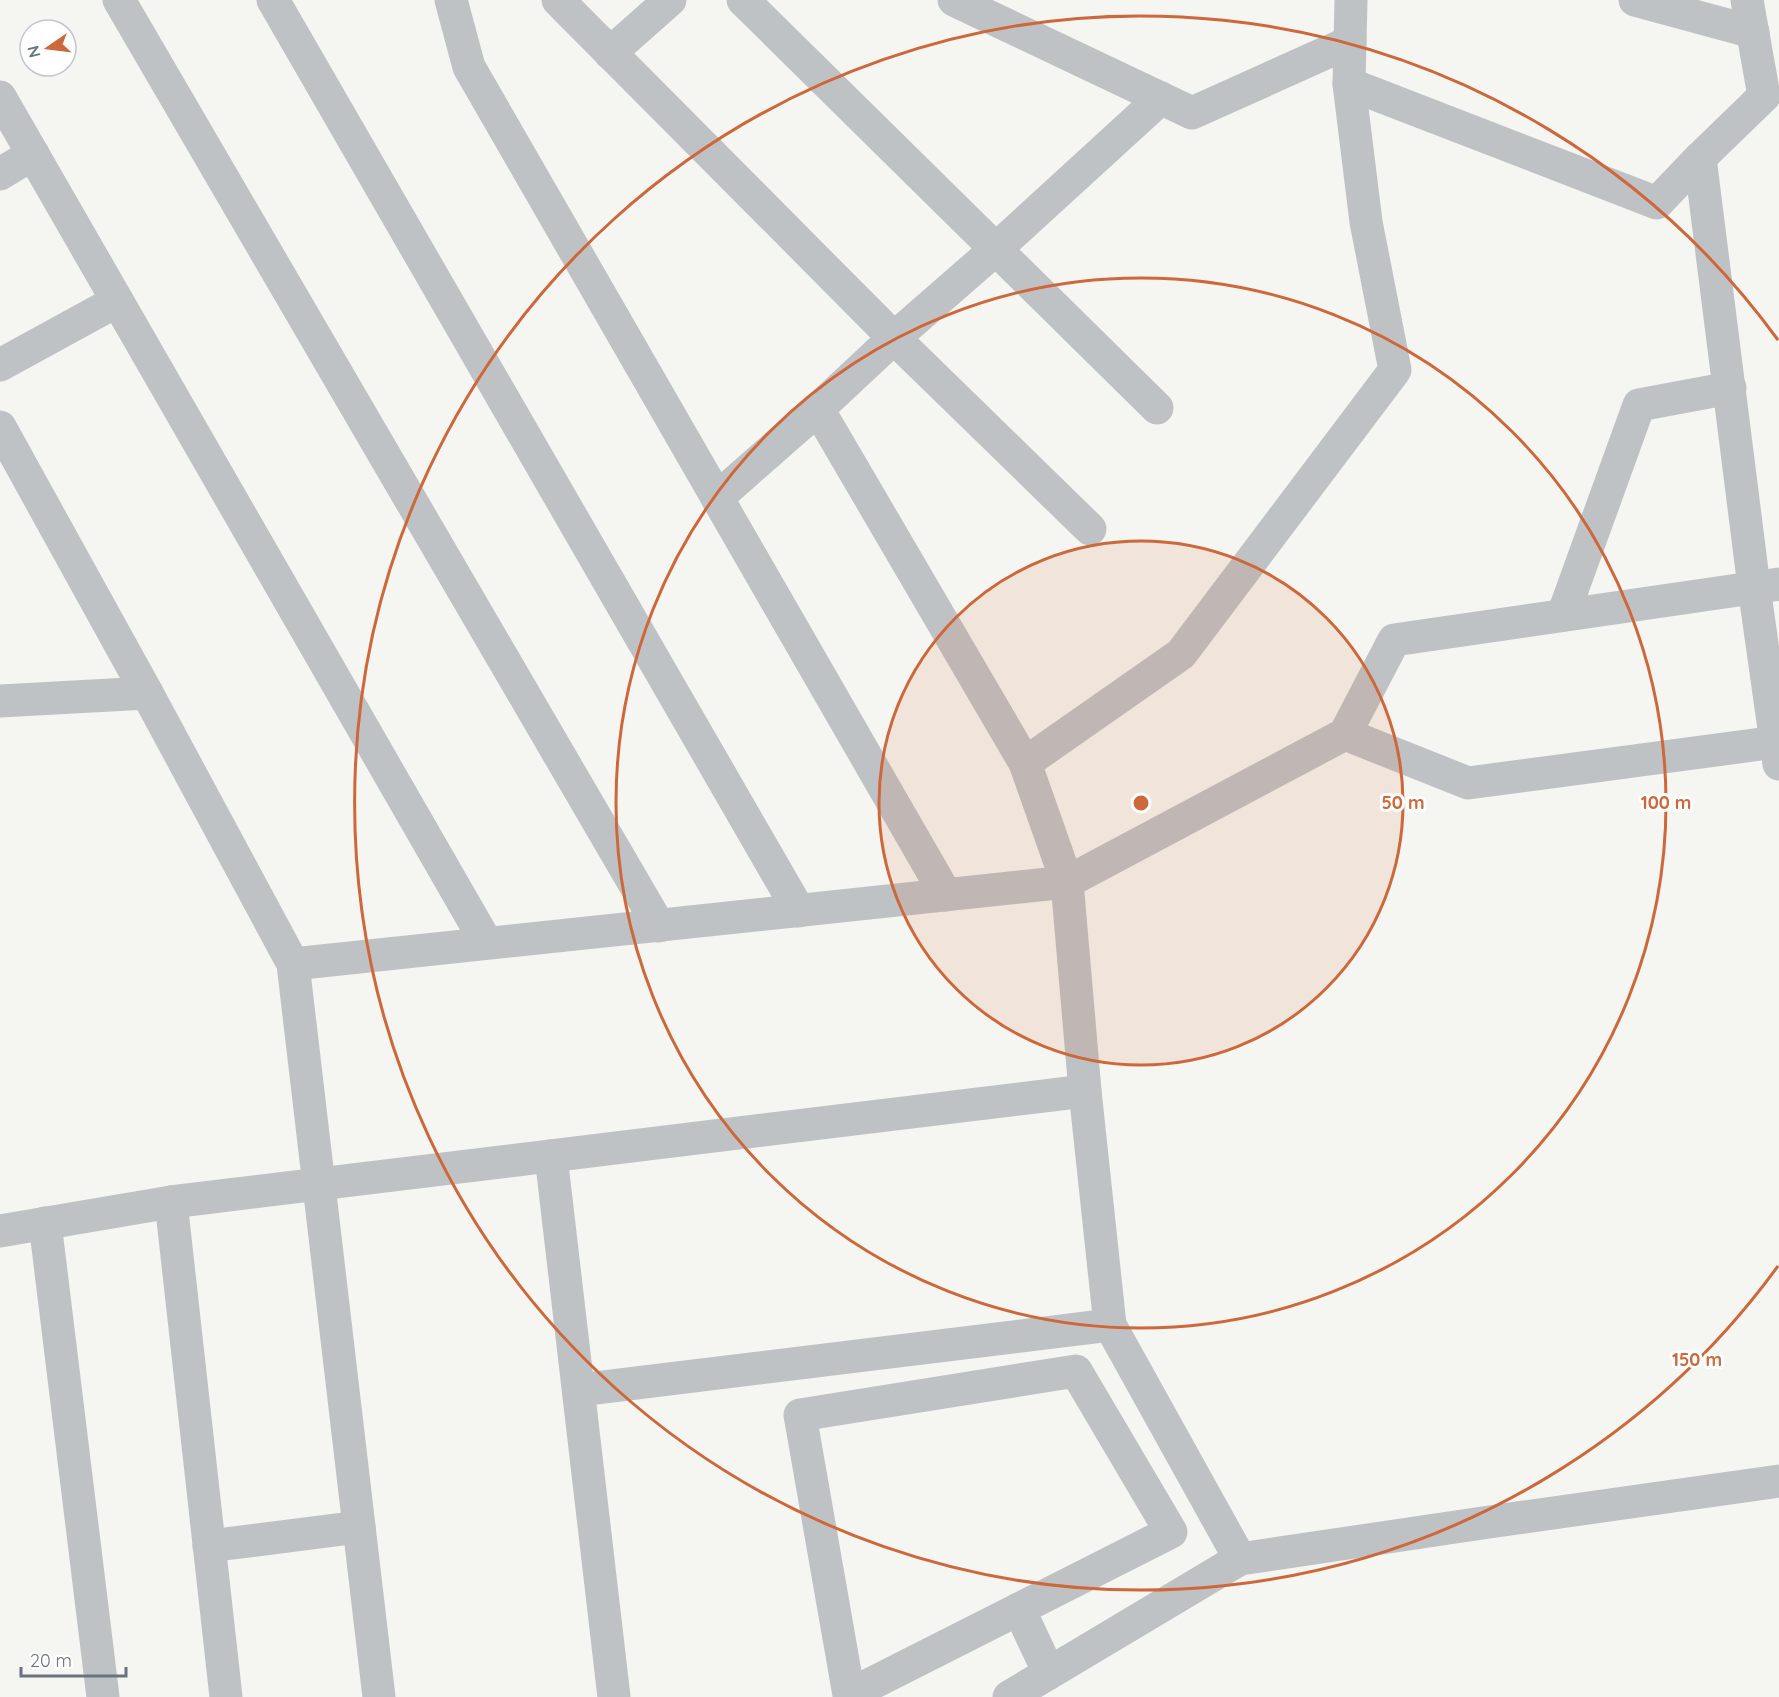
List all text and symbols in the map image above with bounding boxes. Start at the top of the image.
north arrow [18,18,78,78]
text: N [22,44,45,60]
text: 50 m [1381,791,1425,814]
text: 100 m [1641,791,1691,814]
centre of rings [1131,793,1151,813]
text: 150 m [1672,1348,1722,1371]
scale bar [21,1640,126,1678]
text: 20 m [30,1649,72,1672]

